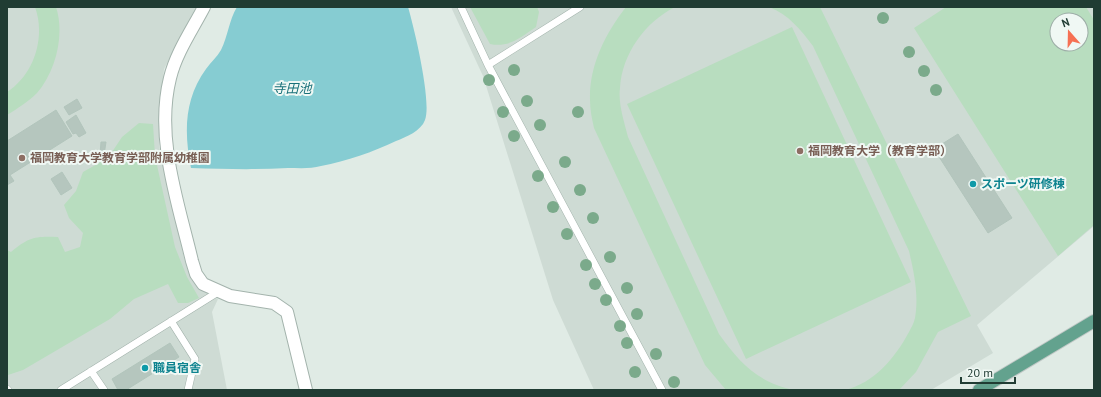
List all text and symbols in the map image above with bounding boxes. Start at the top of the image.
north arrow [1049,12,1089,52]
text: N [1060,15,1071,30]
water label: 寺田池 [272,80,313,97]
place label: 福岡教育大学（教育学部） [808,143,952,158]
marker: 福岡教育大学（教育学部） [795,146,805,156]
place label: 福岡教育大学教育学部附属幼稚園 [30,150,210,165]
marker: 福岡教育大学教育学部附属幼稚園 [17,153,27,163]
place label: スポーツ研修棟 [981,176,1065,191]
marker: スポーツ研修棟 [968,179,978,189]
scale bar [961,359,1015,385]
place label: 職員宿舎 [153,360,201,375]
marker: 職員宿舎 [140,363,150,373]
text: 20 m [967,365,993,380]

